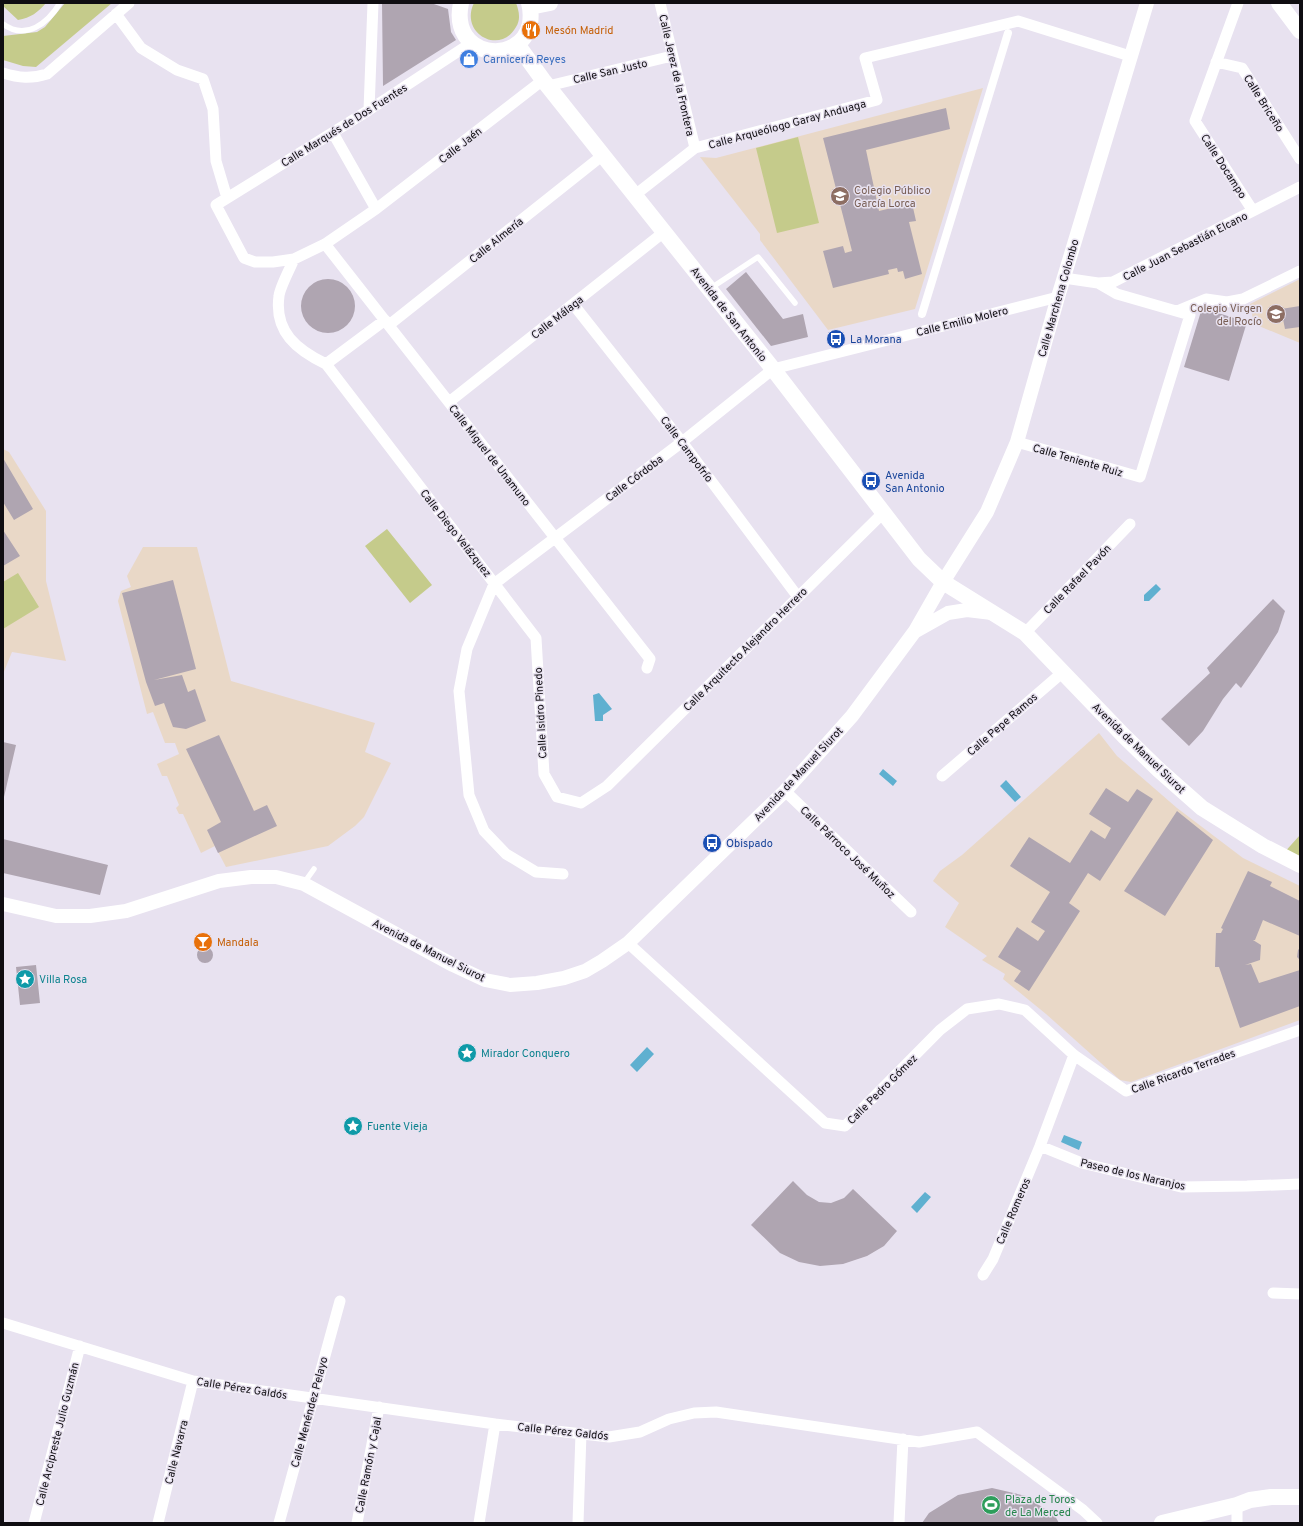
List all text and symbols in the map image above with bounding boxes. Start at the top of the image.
street label: Calle Jerez de la Frontera [655,13,697,138]
restaurant icon: Mesón Madrid [520,19,542,41]
place label: Mesón Madrid [545,24,614,38]
shop icon: Carnicería Reyes [458,48,480,70]
place label: Carnicería Reyes [483,53,566,67]
street label: Calle San Justo [572,57,649,87]
street label: Calle Briceño [1240,72,1286,135]
street label: Calle Marqués de Dos Fuentes [279,81,410,171]
street label: Calle Arqueólogo Garay Anduaga [707,97,868,153]
street label: Calle Jaén [436,124,485,167]
street label: Calle Docampo [1197,132,1249,201]
place label: Colegio Público García Lorca [854,184,931,211]
school or university icon: Colegio Público García Lorca [829,185,851,207]
street label: Calle Juan Sebastián Elcano [1121,209,1250,285]
street label: Calle Almería [467,215,527,267]
street label: Calle Marchena Colombo [1035,238,1083,359]
street label: Avenida de San Antonio [687,264,770,365]
street label: Calle Málaga [529,293,587,343]
place label: Colegio Virgen del Rocío [1190,302,1262,329]
school or university icon: Colegio Virgen del Rocío [1265,303,1287,325]
street label: Calle Emilio Molero [915,304,1010,340]
bus stop icon: La Morana [825,328,847,350]
place label: La Morana [850,333,902,347]
street label: Calle Miguel de Unamuno [445,402,533,509]
street label: Calle Campofrío [657,414,716,485]
street label: Calle Teniente Ruiz [1031,441,1125,481]
street label: Calle Córdoba [603,452,667,505]
place label: Avenida San Antonio [885,469,945,496]
bus stop icon: Avenida San Antonio [860,470,882,492]
street label: Calle Diego Velázquez [416,487,494,580]
street label: Calle Rafael Pavón [1041,542,1115,617]
street label: Calle Arquitecto Alejandro Herrero [681,585,811,715]
street label: Calle Isidro Pinedo [532,667,550,759]
street label: Calle Pepe Ramos [965,690,1041,759]
street label: Avenida de Manuel Siurot [1089,700,1188,797]
street label: Avenida de Manuel Siurot [751,724,846,825]
street label: Calle Párroco José Muñoz [797,803,898,902]
bus stop icon: Obispado [701,832,723,854]
place label: Obispado [726,837,773,851]
street label: Avenida de Manuel Siurot [370,916,487,985]
bar icon: Mandala [192,931,214,953]
place label: Mandala [217,936,259,950]
place icon: Villa Rosa [14,968,36,990]
place label: Villa Rosa [39,973,87,987]
place icon: Mirador Conquero [456,1042,478,1064]
place label: Mirador Conquero [481,1047,570,1061]
street label: Calle Ricardo Terrades [1129,1047,1237,1097]
street label: Calle Pedro Gómez [845,1052,921,1128]
place icon: Fuente Vieja [342,1115,364,1137]
place label: Fuente Vieja [367,1120,428,1134]
street label: Paseo de los Naranjos [1079,1156,1187,1194]
street label: Calle Romeros [994,1176,1034,1247]
street label: Calle Menéndez Pelayo [288,1355,332,1469]
street label: Calle Arcipreste Julio Guzmán [33,1361,83,1507]
street label: Calle Pérez Galdós [195,1375,288,1403]
street label: Calle Ramón y Cajal [353,1416,385,1515]
street label: Calle Navarra [162,1418,192,1486]
street label: Calle Pérez Galdós [517,1420,609,1444]
place label: Plaza de Toros de La Merced [1005,1493,1075,1520]
sports icon: Plaza de Toros de La Merced [980,1494,1002,1516]

